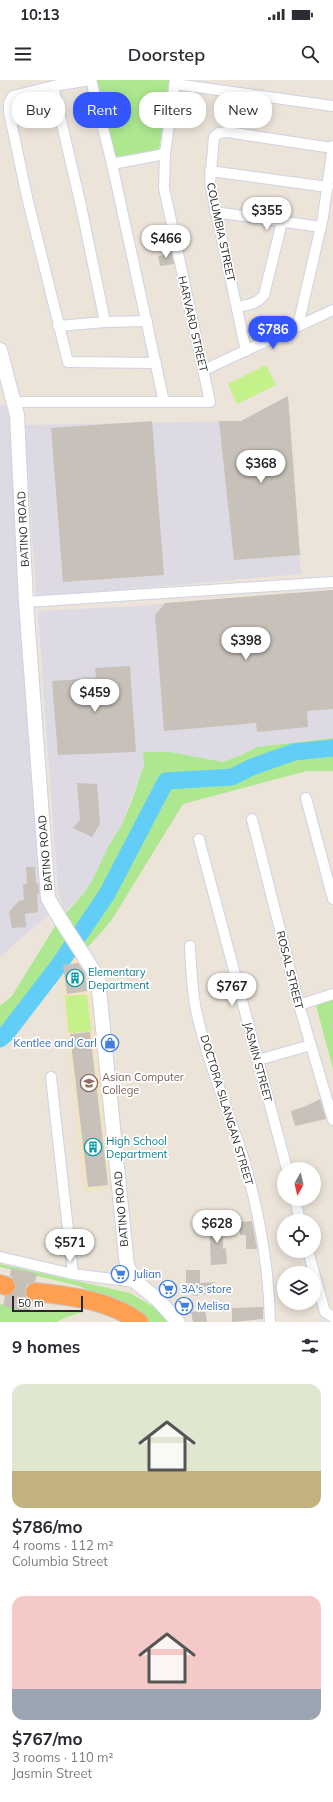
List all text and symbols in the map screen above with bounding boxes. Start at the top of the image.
text: 10:13 [20,5,60,24]
icon: menu [12,43,34,65]
text: Doorstep [128,43,205,66]
icon: search [299,43,321,65]
chip: Buy [12,92,65,128]
chip: Rent [73,92,131,128]
chip: Filters [139,92,206,128]
chip: New [214,92,272,128]
street label: COLUMBIA STREET [204,181,238,283]
pin: $355 [243,197,291,231]
text: $355 [251,202,283,218]
pin: $466 [142,225,190,259]
text: $466 [150,230,182,246]
street label: HARVARD STREET [175,275,211,374]
pin: $786 [249,316,297,350]
text: $786 [257,321,289,337]
pin: $368 [237,450,285,484]
text: $368 [245,455,277,471]
street label: BATINO ROAD [14,491,32,567]
pin: $398 [222,627,270,661]
text: $398 [230,632,262,648]
pin: $459 [71,679,119,713]
text: $459 [79,684,111,700]
street label: BATINO ROAD [35,815,55,891]
street label: ROSAL STREET [274,929,307,1011]
place label: Elementary Department [88,965,150,992]
building icon: Elementary Department [65,968,85,988]
pin: $767 [208,973,256,1007]
text: $767 [216,978,248,994]
street label: JASMIN STREET [241,1020,275,1104]
shop icon: Kentlee and Carl [100,1033,120,1053]
street label: DOCTORA SILANGAN STREET [197,1033,257,1187]
place label: Kentlee and Carl [13,1036,97,1050]
place label: Asian Computer College [102,1070,184,1097]
school or university icon: Asian Computer College [79,1073,99,1093]
place label: High School Department [106,1134,168,1161]
building icon: High School Department [83,1137,103,1157]
north arrow [277,1162,321,1206]
map controls [277,1162,321,1310]
street label: BATINO ROAD [111,1171,131,1247]
pin: $628 [193,1210,241,1244]
button: locate [277,1214,321,1258]
text: $628 [201,1215,233,1231]
pin: $571 [46,1229,94,1263]
text: $571 [54,1234,86,1250]
supermarket icon: Julian [110,1264,130,1284]
button: layers [277,1266,321,1310]
place label: Julian [133,1267,161,1281]
supermarket icon: 3A's store [158,1279,178,1299]
place label: 3A's store [181,1282,232,1296]
scale bar [12,1294,83,1313]
text: 50 m [18,1296,44,1310]
supermarket icon: Melisa [174,1296,194,1316]
place label: Melisa [197,1299,230,1313]
icon: filters [299,1335,321,1357]
text: 9 homes [12,1336,80,1357]
icon: home [131,1410,203,1482]
text: $786/mo [12,1516,83,1537]
text: 4 rooms · 112 m² [12,1537,113,1553]
text: Columbia Street [12,1553,108,1569]
icon: home [131,1622,203,1694]
text: $767/mo [12,1728,83,1749]
text: 3 rooms · 110 m² [12,1749,113,1765]
text: Jasmin Street [12,1765,92,1781]

